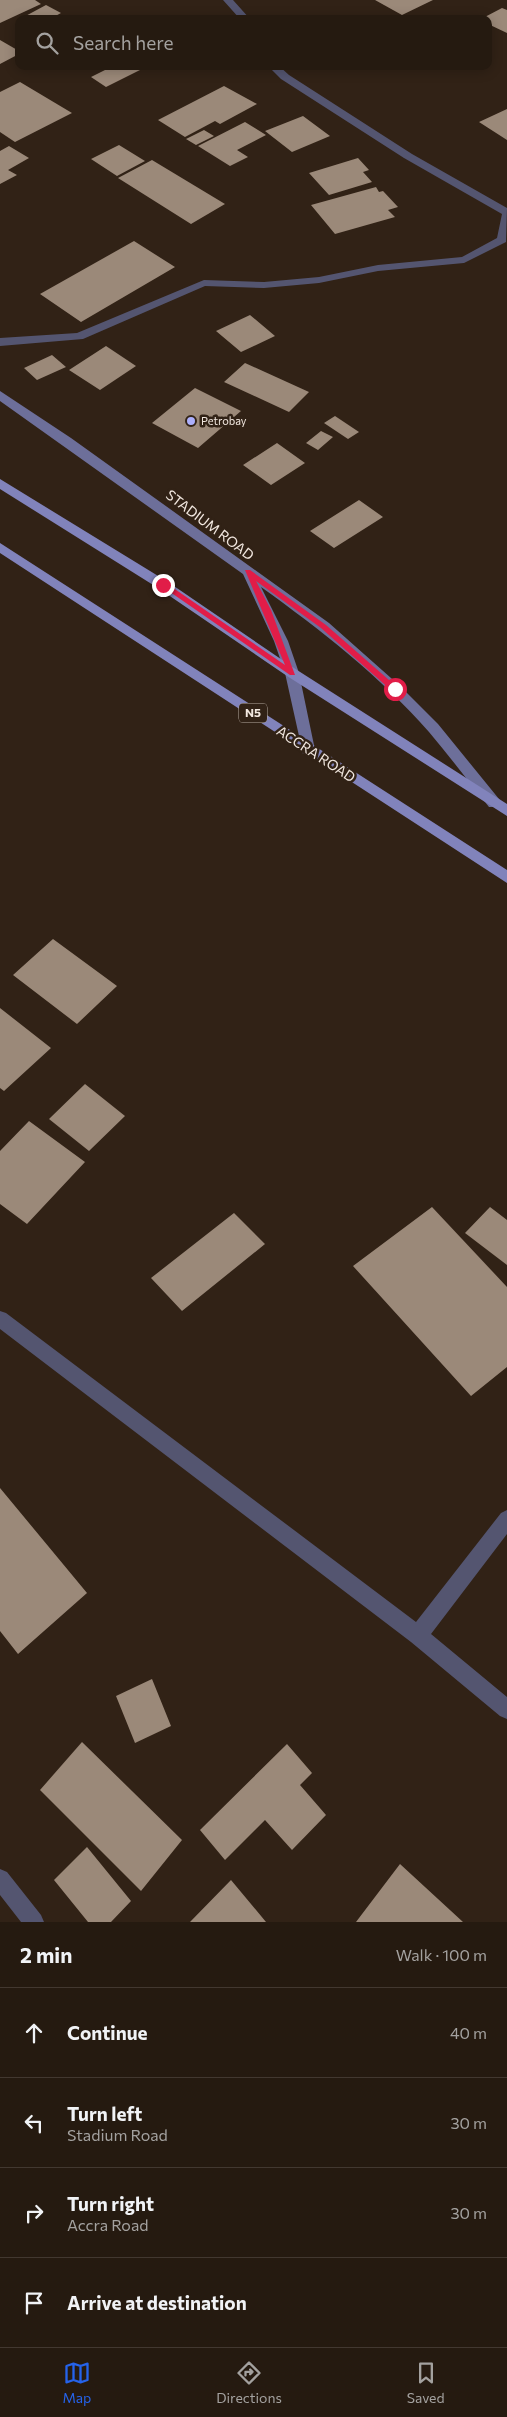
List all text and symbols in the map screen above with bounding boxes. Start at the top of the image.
search box [15,15,492,70]
icon: search [33,29,61,57]
text: Search here [73,31,173,54]
place label: Petrobay [201,414,247,427]
marker: Petrobay [185,415,197,427]
street label: STADIUM ROAD [163,486,258,563]
route end [152,574,175,597]
route start [384,678,407,701]
road number: N5 [239,704,267,722]
street label: ACCRA ROAD [274,722,359,785]
text: 2 min [20,1942,72,1967]
text: Walk · 100 m [396,1945,487,1964]
icon: ahead [20,2019,48,2047]
text: Continue [67,2021,147,2044]
text: 40 m [450,2023,487,2042]
text: Turn left [67,2102,142,2125]
icon: left [20,2109,48,2137]
text: 30 m [450,2113,487,2132]
text: Stadium Road [67,2125,168,2144]
text: Turn right [67,2192,154,2215]
icon: right [20,2199,48,2227]
text: 30 m [450,2203,487,2222]
text: Accra Road [67,2215,149,2234]
icon: arrive [20,2289,48,2317]
text: Arrive at destination [67,2291,247,2314]
tab: Map [62,2359,91,2406]
tab: Directions [216,2359,282,2406]
tab: Saved [407,2359,445,2406]

